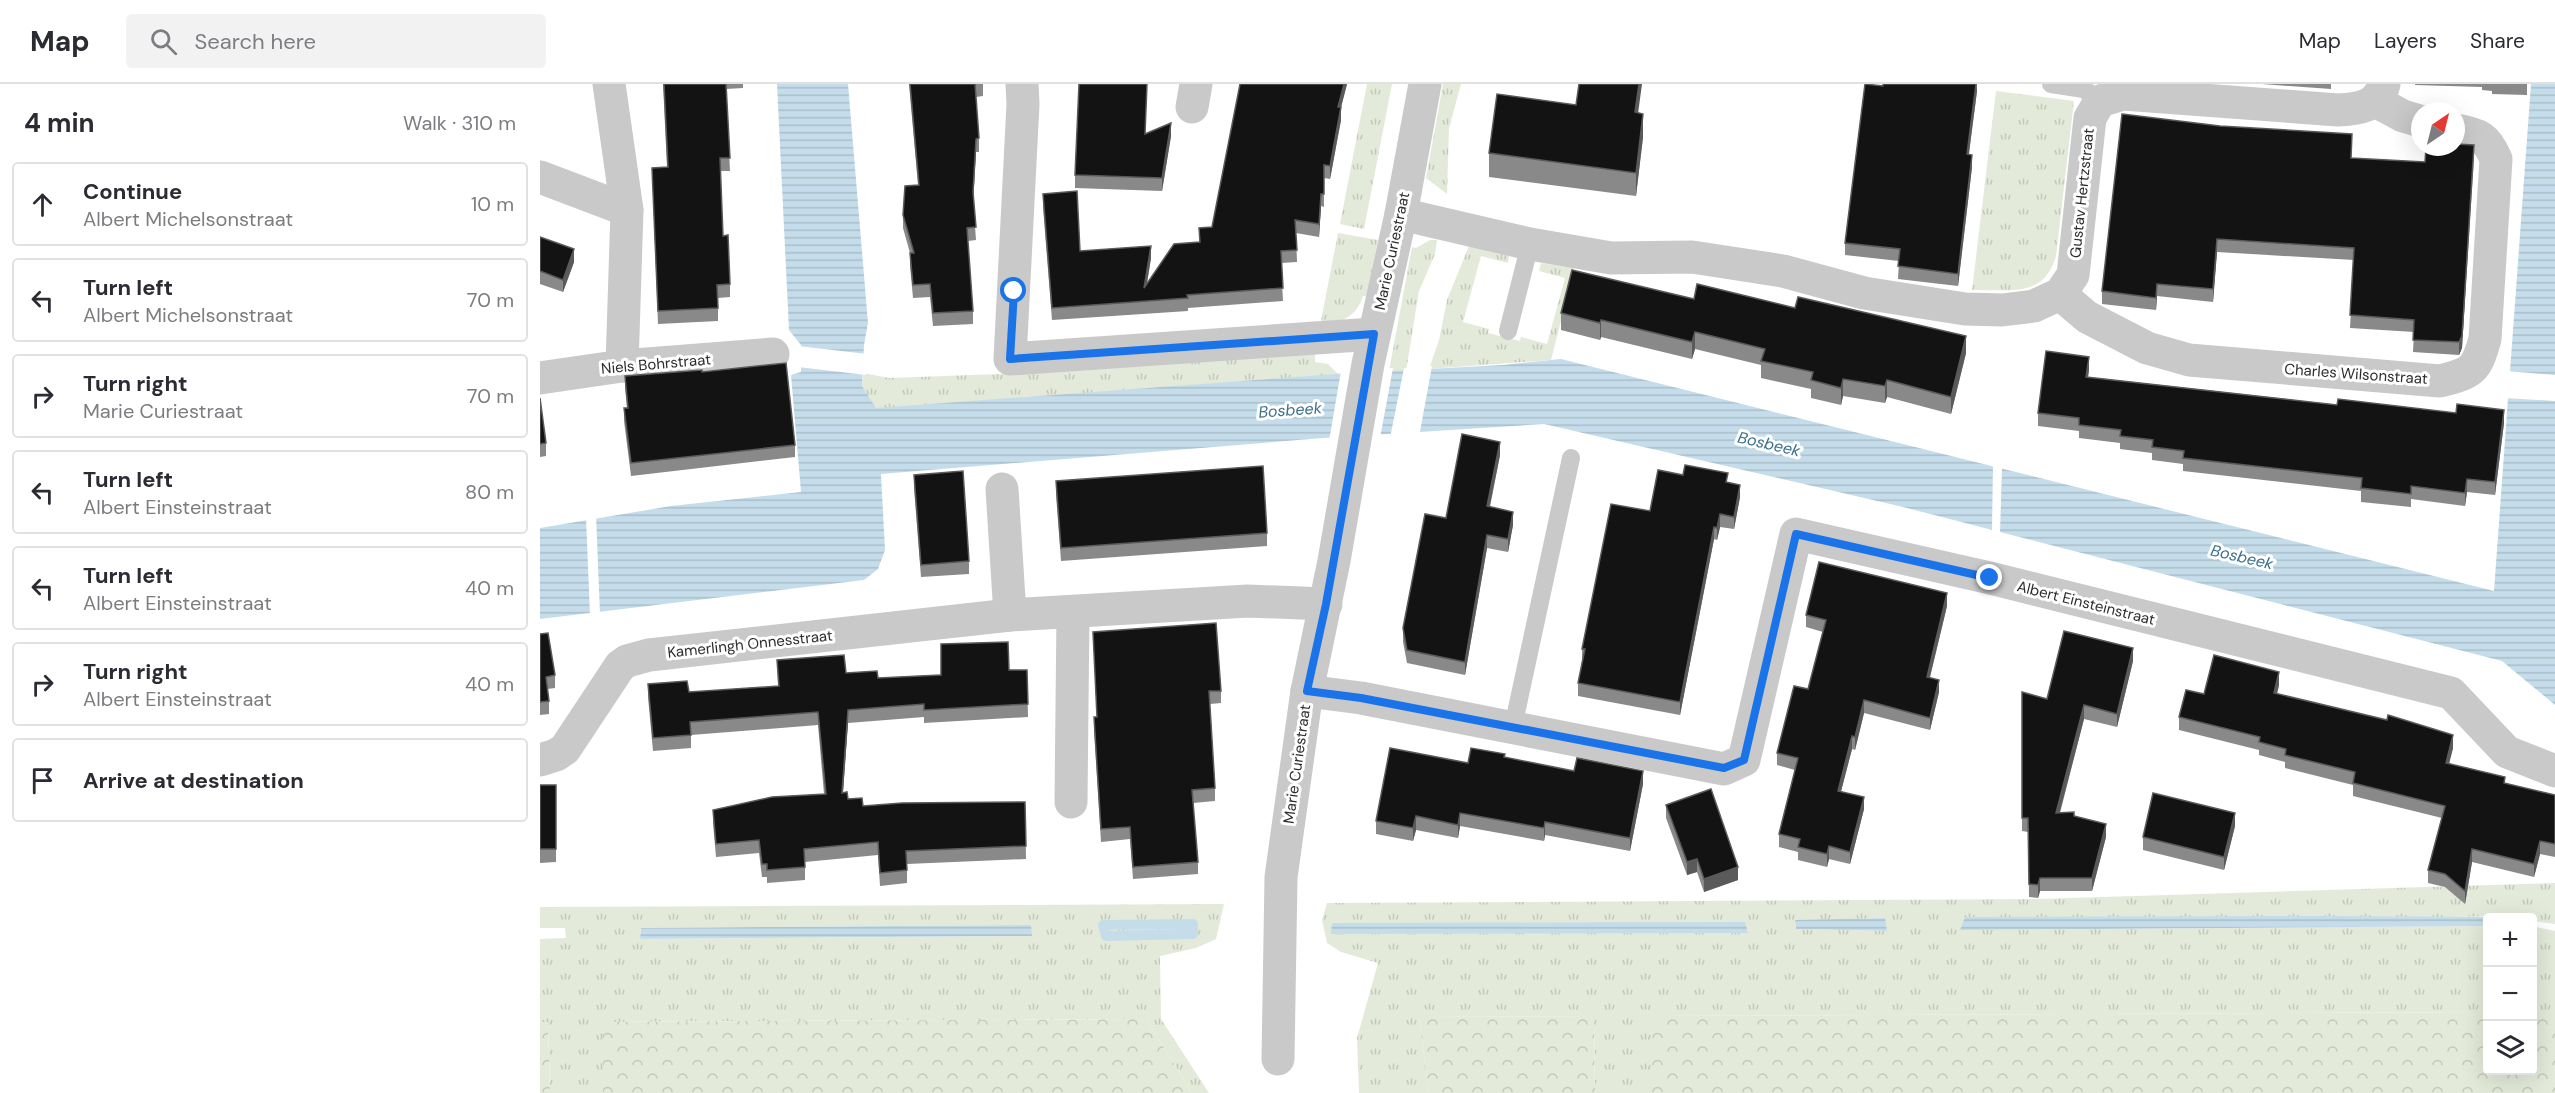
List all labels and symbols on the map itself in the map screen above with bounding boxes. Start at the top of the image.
north arrow [2411,102,2465,156]
street label: Gustav Hertzstraat [2065,127,2099,259]
street label: Marie Curiestraat [1370,190,1414,312]
route start [1000,277,1026,303]
street label: Niels Bohrstraat [600,349,712,379]
street label: Charles Wilsonstraat [2284,359,2428,389]
water label: Bosbeek [1258,397,1323,423]
water label: Bosbeek [1736,427,1803,462]
water label: Bosbeek [2209,540,2276,575]
route end [1976,564,2002,590]
street label: Albert Einsteinstraat [2015,576,2157,630]
street label: Kamerlingh Onnesstraat [666,625,834,663]
street label: Marie Curiestraat [1279,703,1315,825]

